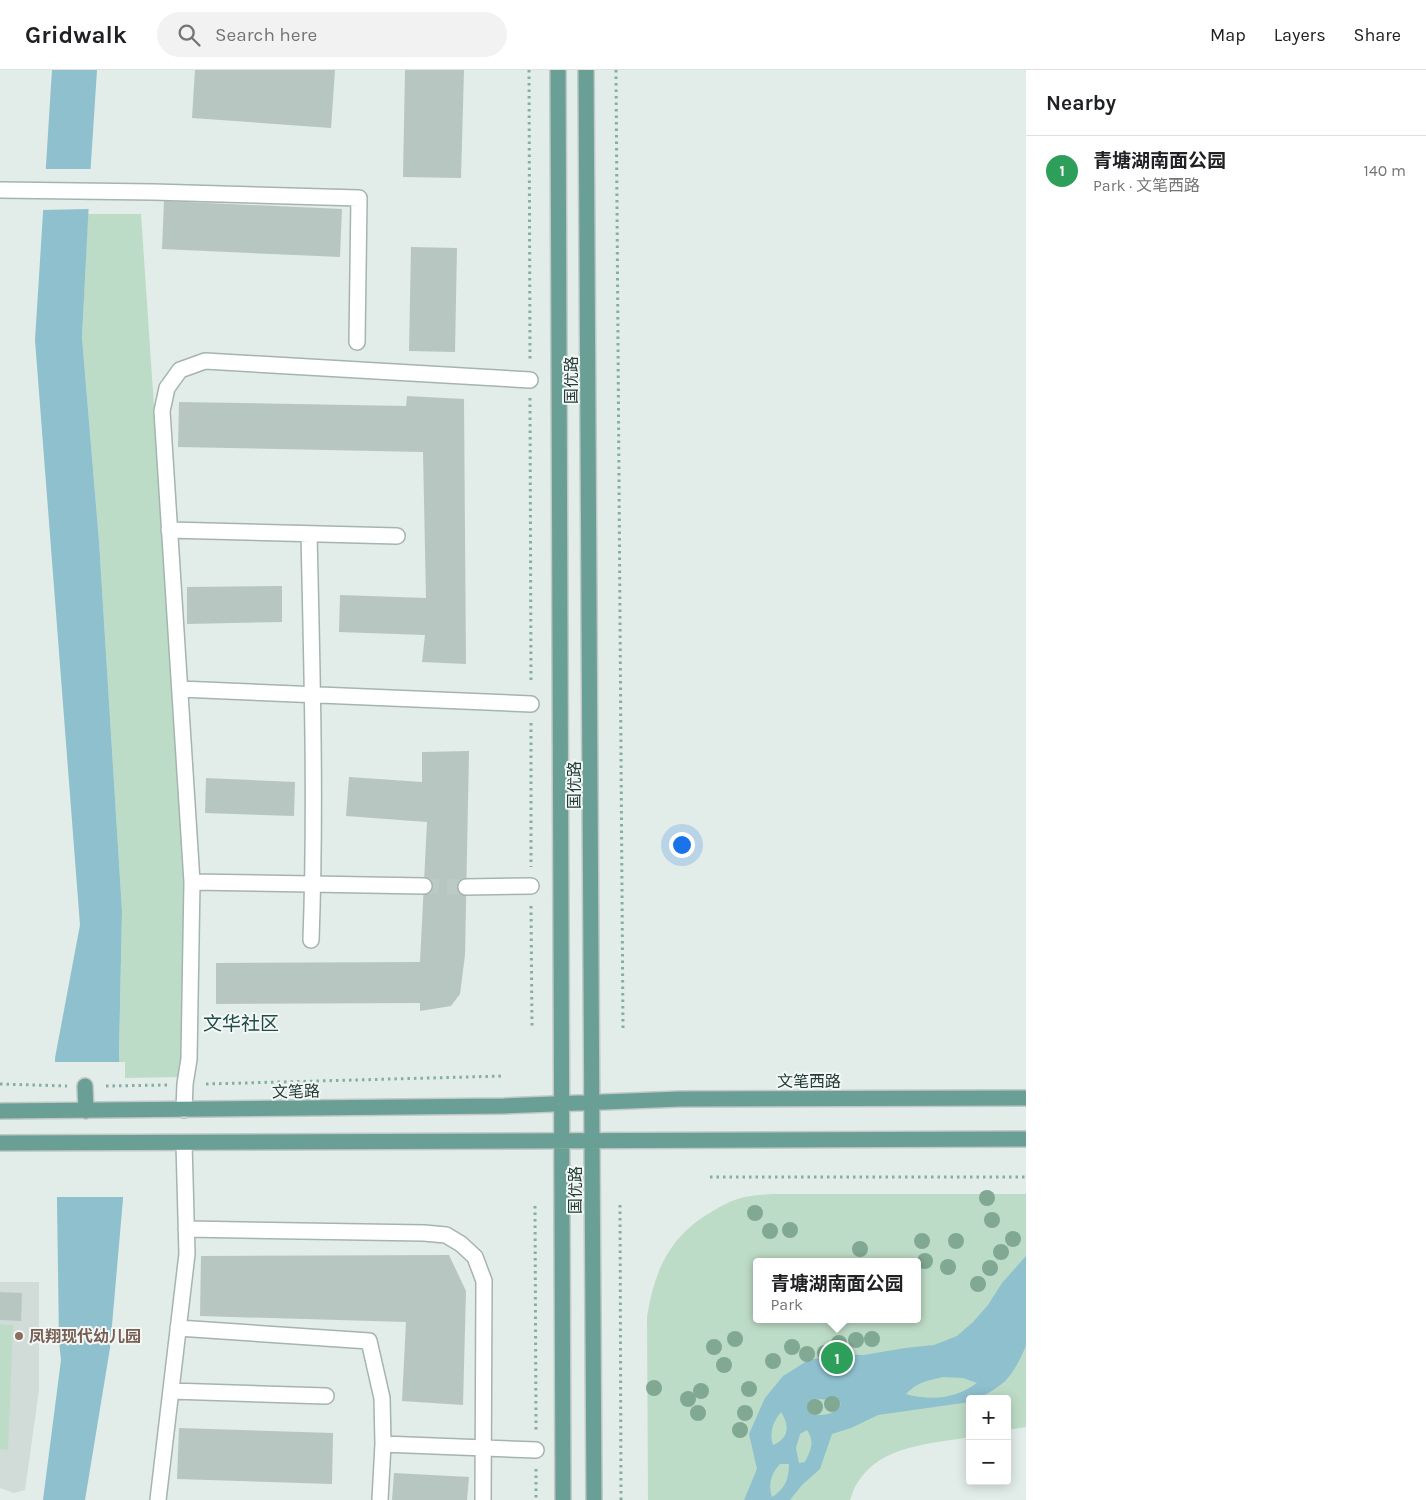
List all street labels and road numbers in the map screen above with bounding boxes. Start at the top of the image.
street label: 国优路 [562,356,581,404]
street label: 国优路 [565,761,584,809]
street label: 文笔西路 [777,1072,841,1091]
street label: 文笔路 [272,1082,320,1101]
street label: 国优路 [566,1166,585,1214]

